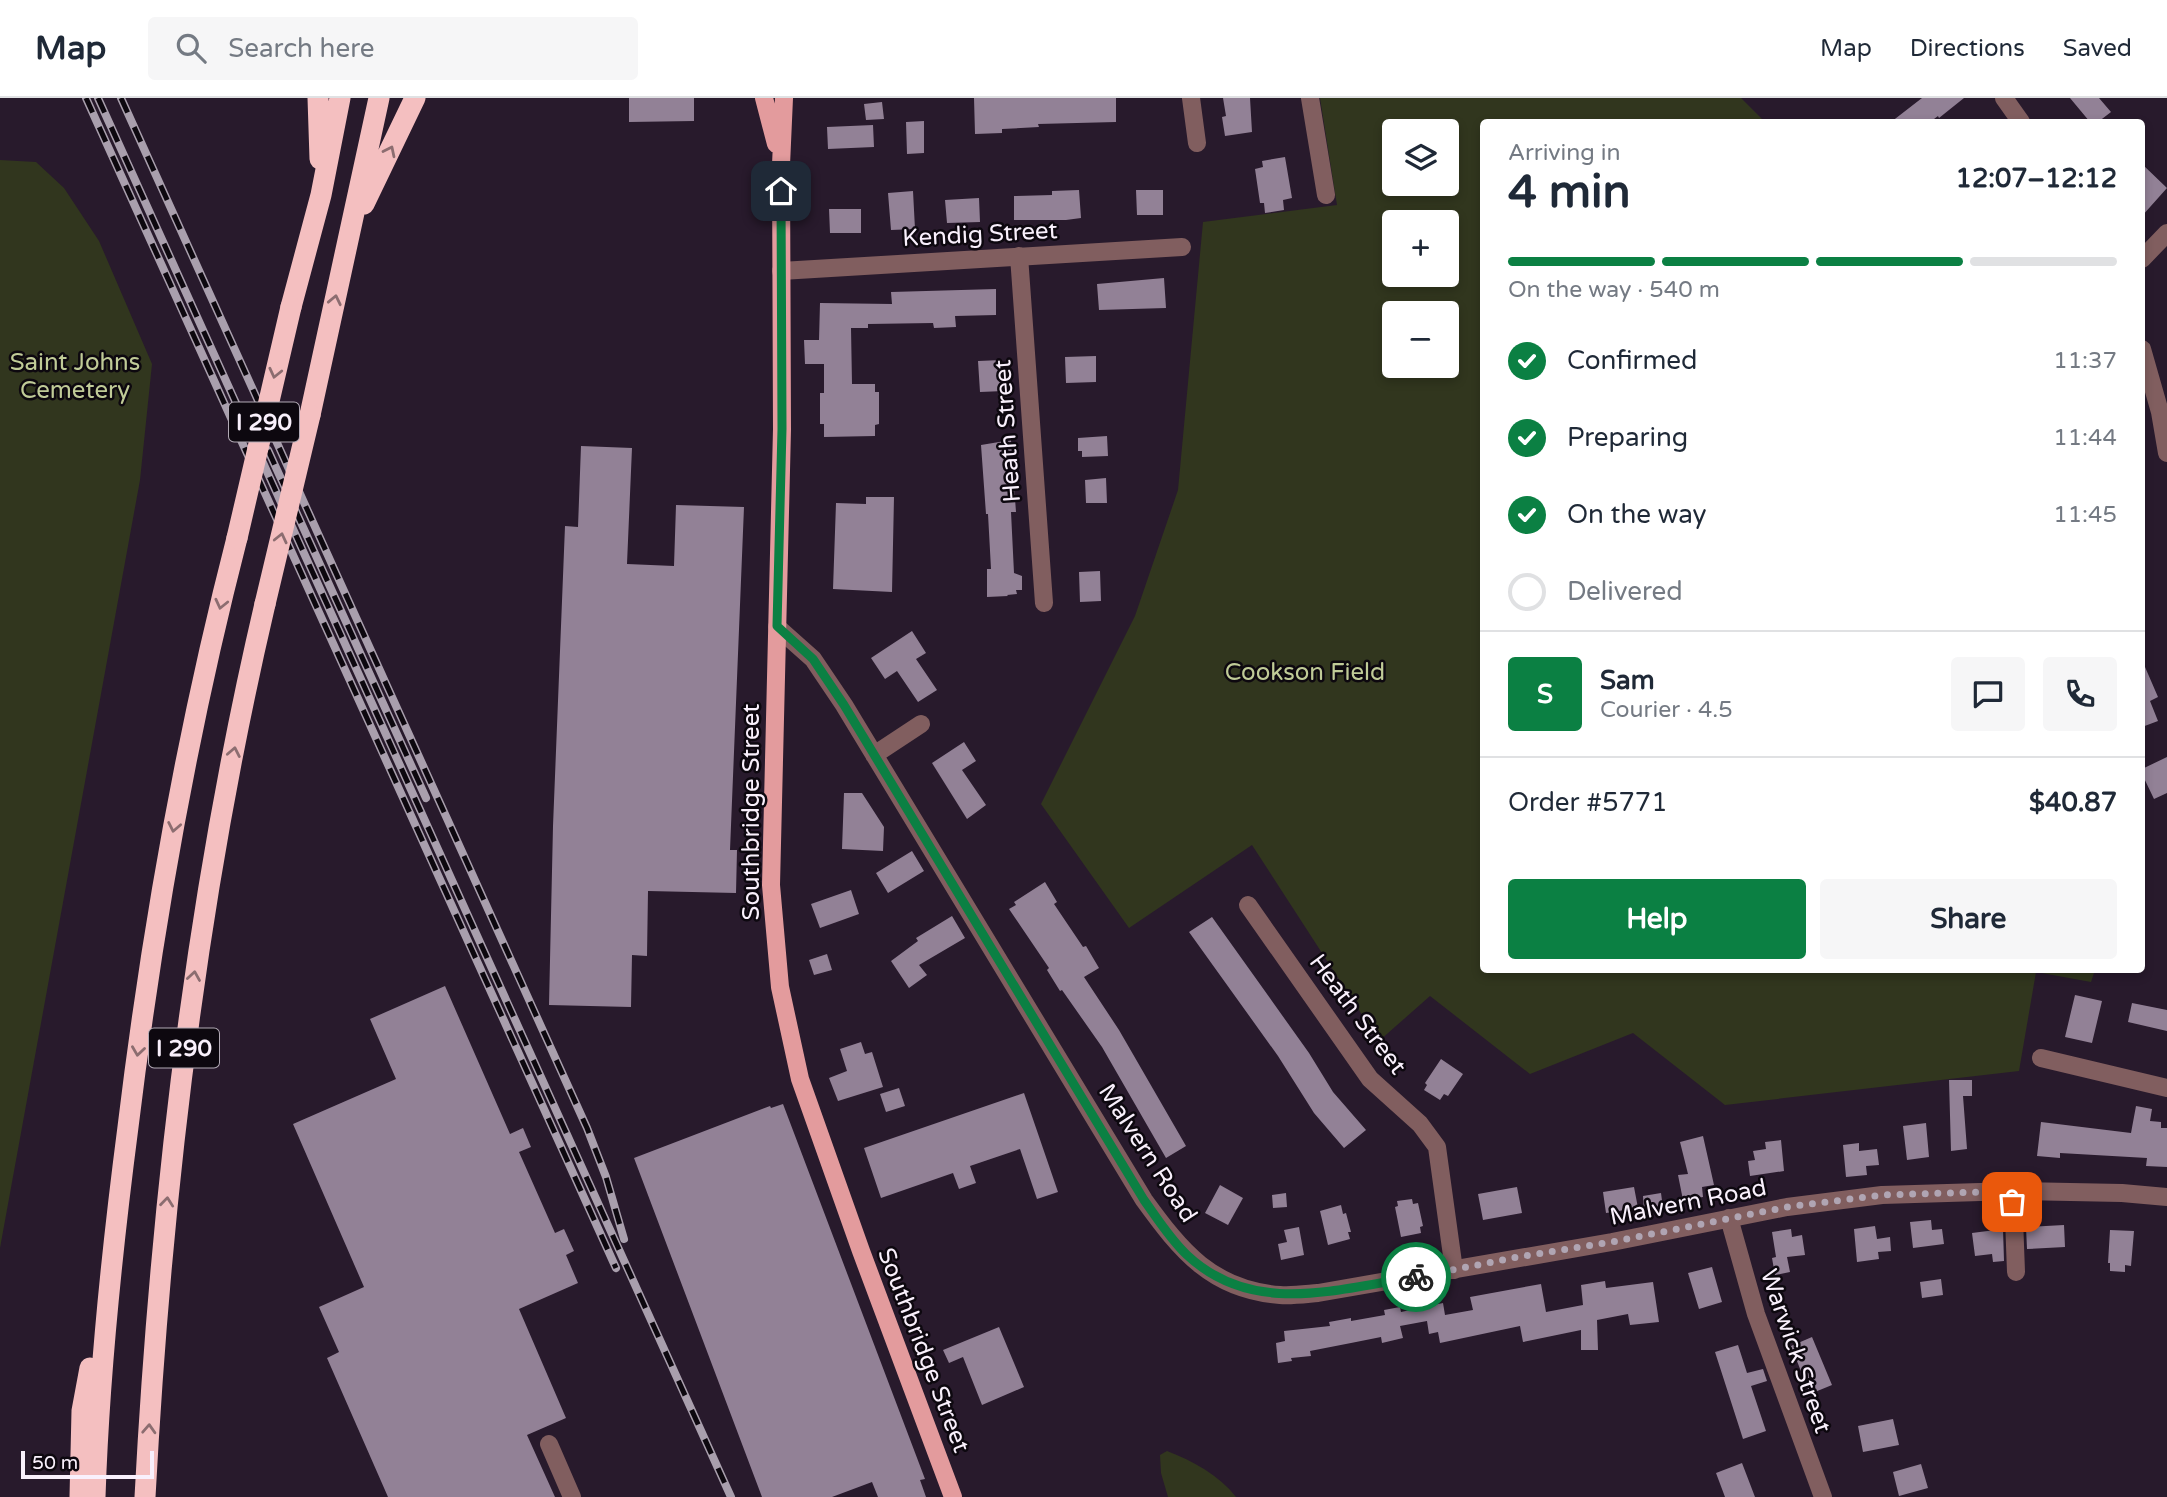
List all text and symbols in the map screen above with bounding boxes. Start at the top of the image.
search box [148,17,638,80]
text: Map [35,29,106,68]
icon: search [172,29,210,67]
text: Search here [228,33,374,64]
text: Map [1820,34,1872,63]
text: Directions [1910,34,2025,63]
text: Saved [2063,34,2132,63]
map controls [1382,119,1459,378]
button: layers [1382,119,1459,196]
text: Arriving in [1508,139,1621,167]
one-way arrow [381,146,395,158]
pin [751,161,811,221]
text: 12:07–12:12 [1956,163,2117,194]
text: 4 min [1508,165,1631,220]
icon: home [762,172,800,210]
button: + [1382,210,1459,287]
street label: Kendig Street [902,216,1058,253]
text: On the way · 540 m [1508,276,1720,304]
one-way arrow [327,294,341,306]
button: − [1382,301,1459,378]
icon: check [1508,342,1546,380]
text: Confirmed [1567,345,1697,376]
text: 11:37 [2053,347,2117,375]
park label: Saint Johns Cemetery [10,348,140,405]
street label: Heath Street [988,359,1027,503]
one-way arrow [269,367,284,379]
road number: I 290 [229,402,299,442]
icon: check [1508,419,1546,457]
text: Preparing [1567,422,1688,453]
text: 11:44 [2053,424,2117,452]
icon: check [1508,496,1546,534]
text: On the way [1567,499,1707,530]
text: 11:45 [2053,501,2117,529]
one-way arrow [273,532,287,544]
text: Delivered [1567,576,1683,607]
one-way arrow [215,598,229,610]
button: chat [1951,657,2025,731]
button: phone [2043,657,2117,731]
park label: Cookson Field [1225,658,1385,687]
text: Sam [1600,665,1655,696]
text: S [1537,679,1553,710]
text: Courier · 4.5 [1600,696,1733,724]
street label: Southbridge Street [737,704,766,920]
one-way arrow [225,746,240,758]
text: Order #5771 [1508,787,1668,818]
text: $40.87 [2029,787,2117,818]
one-way arrow [167,821,182,833]
button: Help [1508,879,1806,959]
button: Share [1820,879,2117,959]
street label: Heath Street [1303,948,1412,1080]
one-way arrow [187,970,202,982]
road number: I 290 [149,1029,219,1068]
one-way arrow [130,1046,145,1057]
street label: Malvern Road [1092,1079,1203,1228]
pin [1982,1172,2042,1232]
street label: Malvern Road [1607,1173,1769,1232]
icon: bag [1993,1183,2031,1221]
one-way arrow [159,1196,174,1208]
courier [1381,1242,1451,1312]
street label: Southbridge Street [871,1244,976,1457]
icon: bike [1397,1258,1435,1296]
street label: Warwick Street [1754,1265,1837,1437]
one-way arrow [141,1423,156,1434]
scale bar [21,1448,154,1480]
text: 50 m [32,1452,78,1474]

